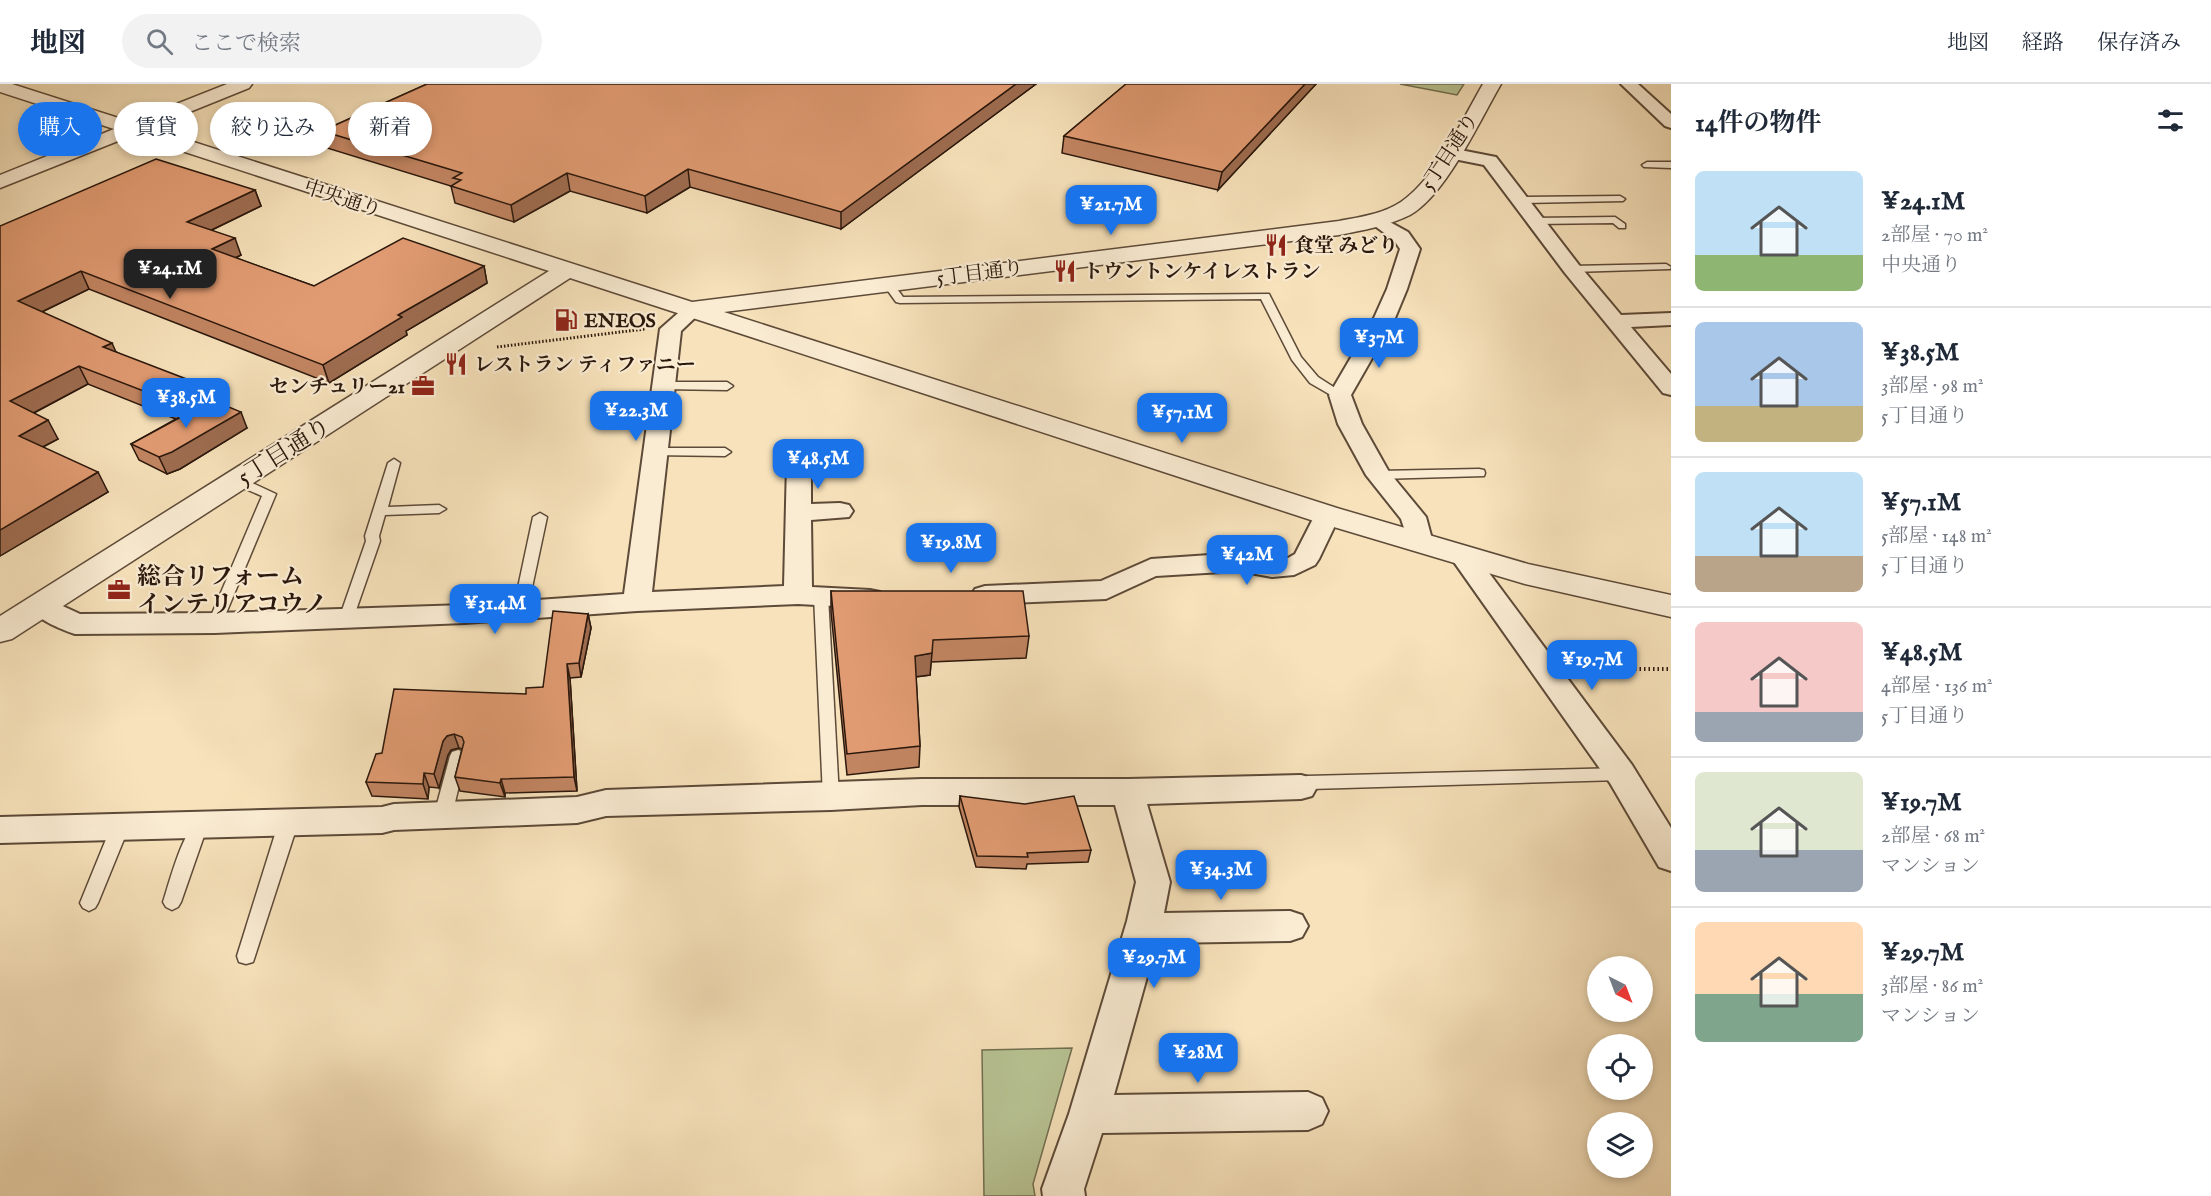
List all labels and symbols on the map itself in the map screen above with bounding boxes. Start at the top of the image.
street label: 5丁目通り [1416,108,1485,195]
street label: 中央通り [301,175,384,224]
pin: ¥21.7M [1062,185,1160,236]
restaurant icon: 食堂 みどり [1263,232,1289,258]
place label: 食堂 みどり [1294,234,1398,259]
pin: ¥24.1M [121,249,219,300]
street label: 5丁目通り [935,256,1025,291]
restaurant icon: トウントンケイレストラン [1052,258,1078,284]
place label: トウントンケイレストラン [1083,260,1321,285]
fuel station icon: ENEOS [553,307,579,333]
place label: ENEOS [584,309,656,334]
pin: ¥37M [1343,318,1415,369]
restaurant icon: レストラン ティファニー [443,351,469,377]
place label: レストラン ティファニー [474,353,696,378]
office icon: センチュリー21 [410,373,436,399]
place label: センチュリー21 [269,375,405,400]
pin: ¥38.5M [137,378,235,429]
pin: ¥22.3M [587,391,685,442]
pin: ¥57.1M [1133,393,1231,444]
street label: 5丁目通り [232,411,337,493]
pin: ¥48.5M [769,439,867,490]
pin: ¥19.8M [902,523,1000,574]
pin: ¥42M [1211,535,1283,586]
place label: 総合リフォーム インテリアコウノ [137,562,327,621]
office icon: 総合リフォーム インテリアコウノ [106,577,132,603]
pin: ¥31.4M [446,584,544,635]
pin: ¥19.7M [1543,640,1641,691]
pin: ¥34.3M [1172,850,1270,901]
pin: ¥29.7M [1105,938,1203,989]
north arrow [1587,956,1653,1022]
pin: ¥28M [1162,1033,1234,1084]

